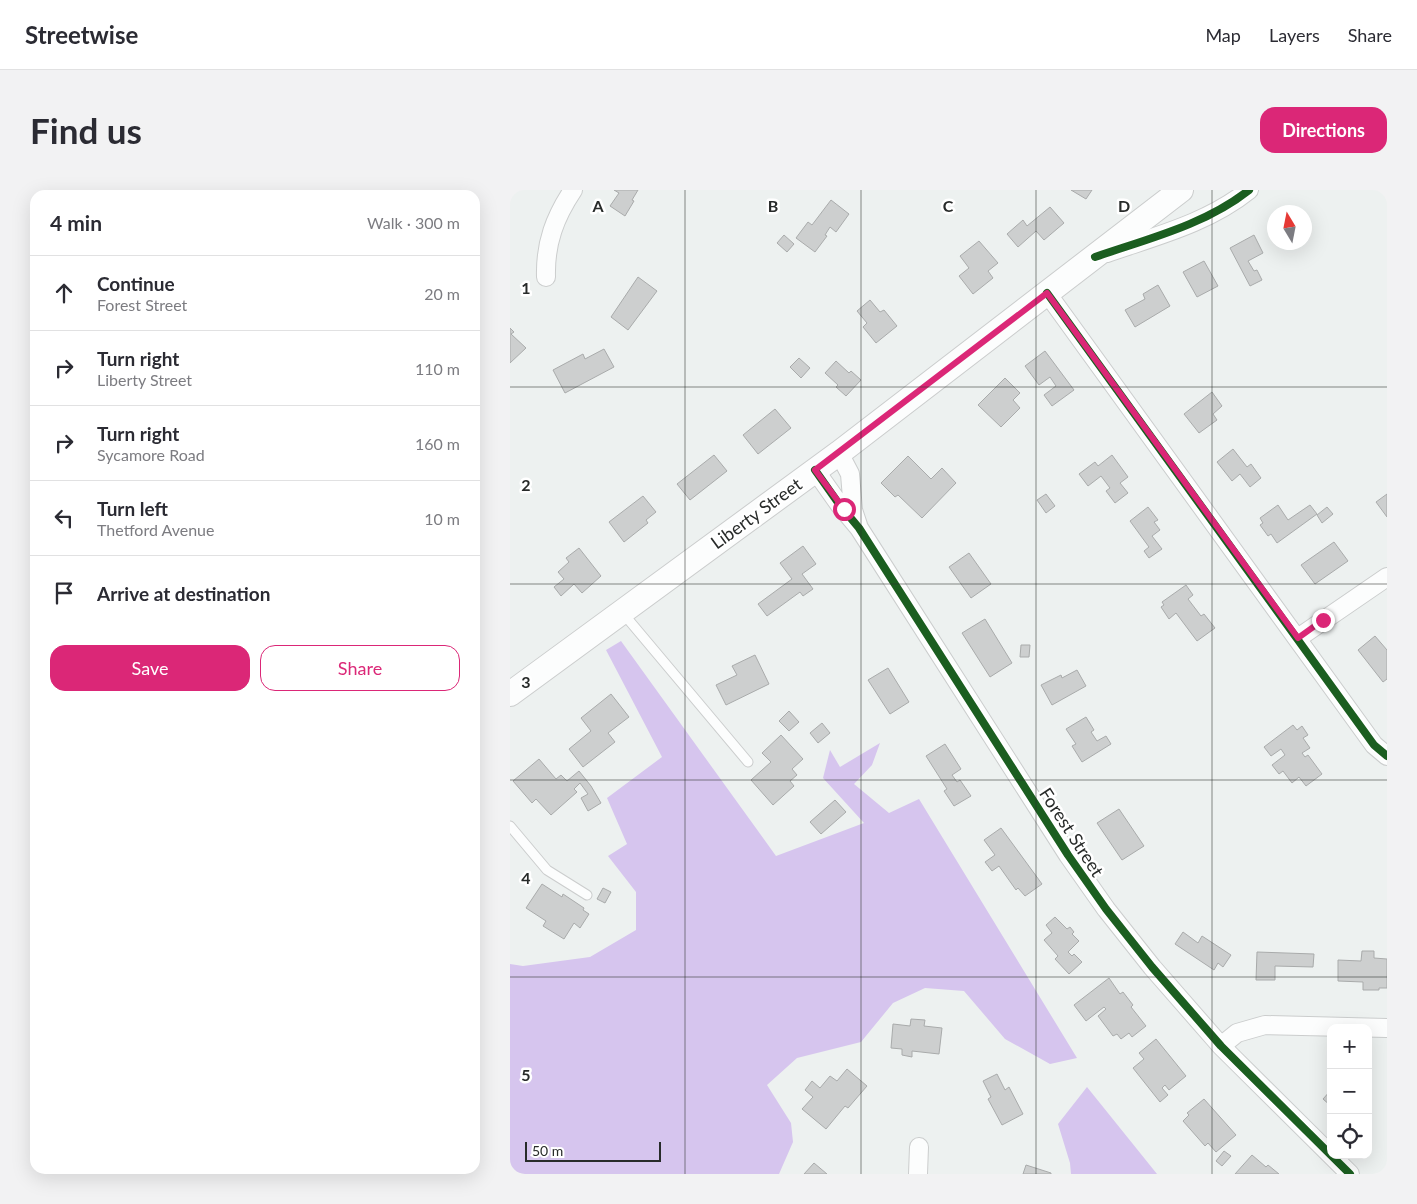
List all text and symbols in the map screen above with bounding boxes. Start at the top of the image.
text: Streetwise [25,20,138,49]
text: Map [1205,24,1241,46]
text: Layers [1269,24,1320,46]
text: Share [1348,24,1392,46]
button: Directions [1260,107,1387,153]
text: Find us [30,109,142,151]
text: A [591,196,604,215]
text: B [768,196,778,215]
text: C [943,196,954,215]
text: D [1118,196,1130,215]
north arrow [1267,205,1312,250]
text: 4 min [50,210,102,235]
text: Walk · 300 m [367,213,460,232]
text: Continue [97,272,175,295]
text: 1 [521,278,531,297]
icon: ahead [50,279,78,307]
text: 20 m [424,284,460,303]
text: Forest Street [97,295,187,314]
text: Turn right [97,347,179,370]
icon: right [50,354,78,382]
text: 110 m [415,359,460,378]
text: Liberty Street [97,370,192,389]
text: Turn right [97,422,179,445]
icon: right [50,429,78,457]
text: 160 m [415,434,460,453]
text: Sycamore Road [97,445,205,464]
street label: Liberty Street [706,472,806,553]
text: 2 [521,475,531,494]
text: Turn left [97,497,168,520]
route start [833,498,856,521]
icon: left [50,504,78,532]
text: 10 m [424,509,460,528]
text: Thetford Avenue [97,520,214,539]
icon: arrive [50,579,78,607]
text: Arrive at destination [97,582,270,605]
route end [1312,609,1335,632]
button: Save [50,645,250,691]
button: Share [260,645,460,691]
text: 3 [521,672,531,691]
street label: Forest Street [1035,783,1109,881]
text: 4 [521,868,531,887]
map controls [1327,1024,1372,1159]
button: + [1327,1024,1372,1069]
text: 5 [521,1065,531,1084]
button: − [1327,1069,1372,1114]
button: locate [1327,1114,1372,1159]
scale bar [525,1139,661,1162]
text: 50 m [532,1142,563,1159]

